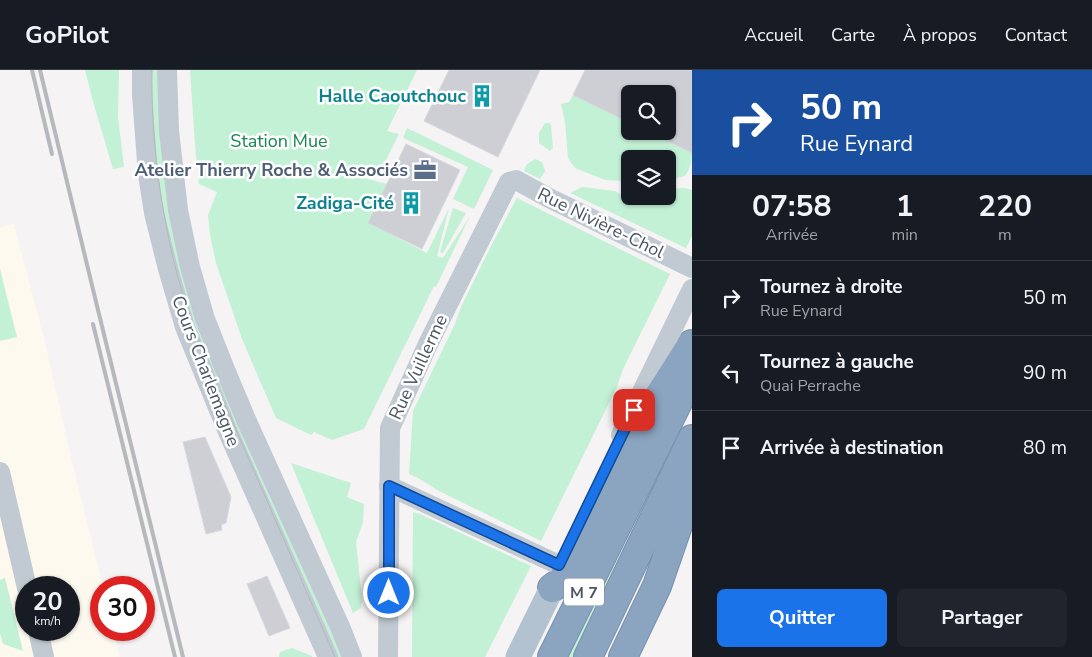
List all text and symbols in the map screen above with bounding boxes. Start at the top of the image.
text: GoPilot [25,19,109,51]
text: Accueil [744,23,803,47]
text: Carte [831,23,875,47]
text: À propos [903,23,977,47]
text: Contact [1005,23,1067,47]
building icon: Halle Caoutchouc [469,83,495,109]
place label: Halle Caoutchouc [319,84,467,108]
text: 50 m [800,84,882,131]
map controls [621,85,676,205]
button: search [621,85,676,140]
icon: right [717,90,782,155]
park label: Station Mue [230,129,328,153]
text: Rue Eynard [800,129,913,159]
button: layers [621,150,676,205]
office icon: Atelier Thierry Roche & Associés [412,157,438,183]
place label: Atelier Thierry Roche & Associés [134,158,408,182]
street label: Rue Nivière-Chol [534,182,669,264]
text: 07:58 [752,186,831,227]
text: 1 [896,186,914,227]
text: 220 [978,186,1032,227]
building icon: Zadiga-Cité [398,190,424,216]
place label: Zadiga-Cité [296,191,394,215]
text: Arrivée [766,224,818,246]
text: min [891,224,918,246]
text: m [998,224,1012,246]
text: Tournez à droite [760,274,903,300]
icon: right [717,284,745,312]
text: 50 m [1023,285,1067,311]
street label: Cours Charlemagne [166,292,246,450]
text: Rue Eynard [760,300,842,322]
street label: Rue Vuillerme [383,310,453,424]
text: Tournez à gauche [760,349,914,375]
icon: left [717,359,745,387]
text: 90 m [1023,360,1067,386]
text: Quai Perrache [760,375,861,397]
pin [613,389,655,431]
icon: arrive [620,396,648,424]
icon: arrive [717,434,745,462]
text: Arrivée à destination [760,435,944,461]
text: 80 m [1023,435,1067,461]
position arrow [362,566,414,618]
speed limit sign: 30 [90,576,155,641]
road number: M 7 [564,578,604,606]
text: 20 [32,585,63,619]
button: Quitter [717,589,887,647]
button: Partager [897,589,1067,647]
text: km/h [34,613,61,629]

